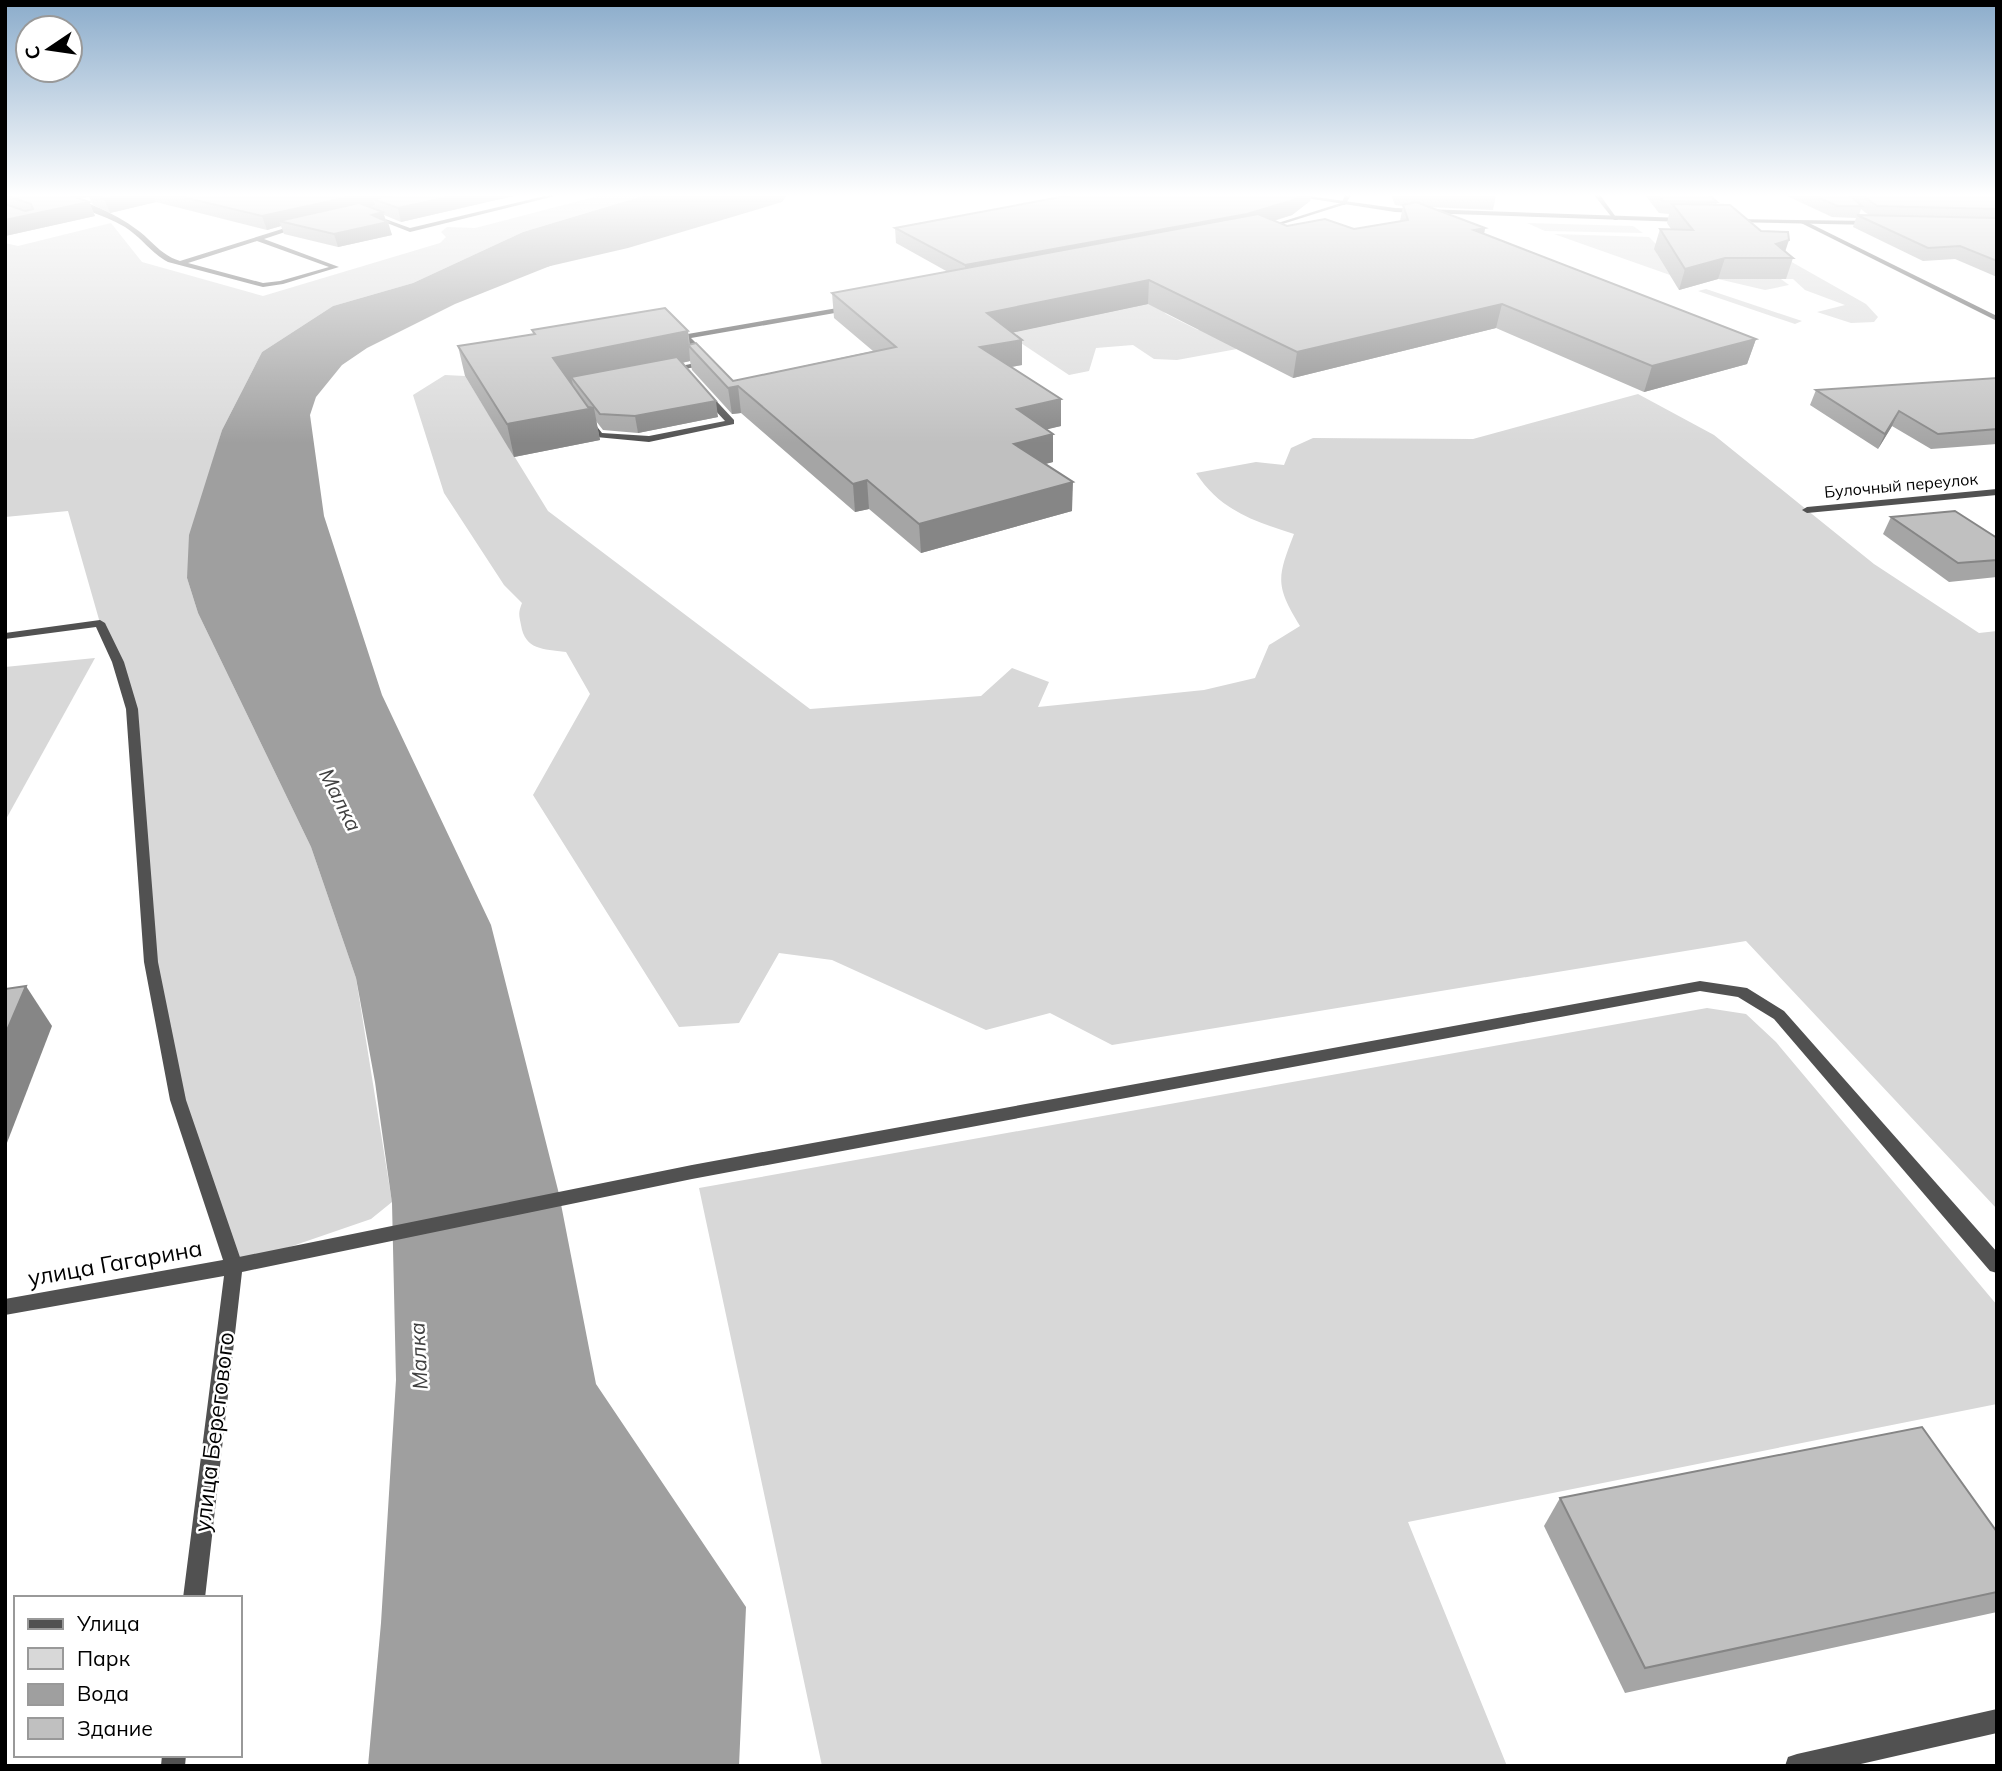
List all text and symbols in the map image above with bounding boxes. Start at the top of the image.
north arrow [14,14,84,84]
text: С [19,44,46,62]
street label: Булочный переулок [1823,468,1979,502]
water label: Малка [314,764,368,836]
street label: улица Гагарина [25,1233,204,1292]
water label: Малка [403,1322,433,1390]
street label: улица Берегового [187,1330,240,1534]
legend [14,1596,242,1757]
text: Улица [76,1610,140,1636]
text: Парк [77,1645,131,1671]
text: Вода [77,1680,129,1706]
text: Здание [77,1715,153,1741]

